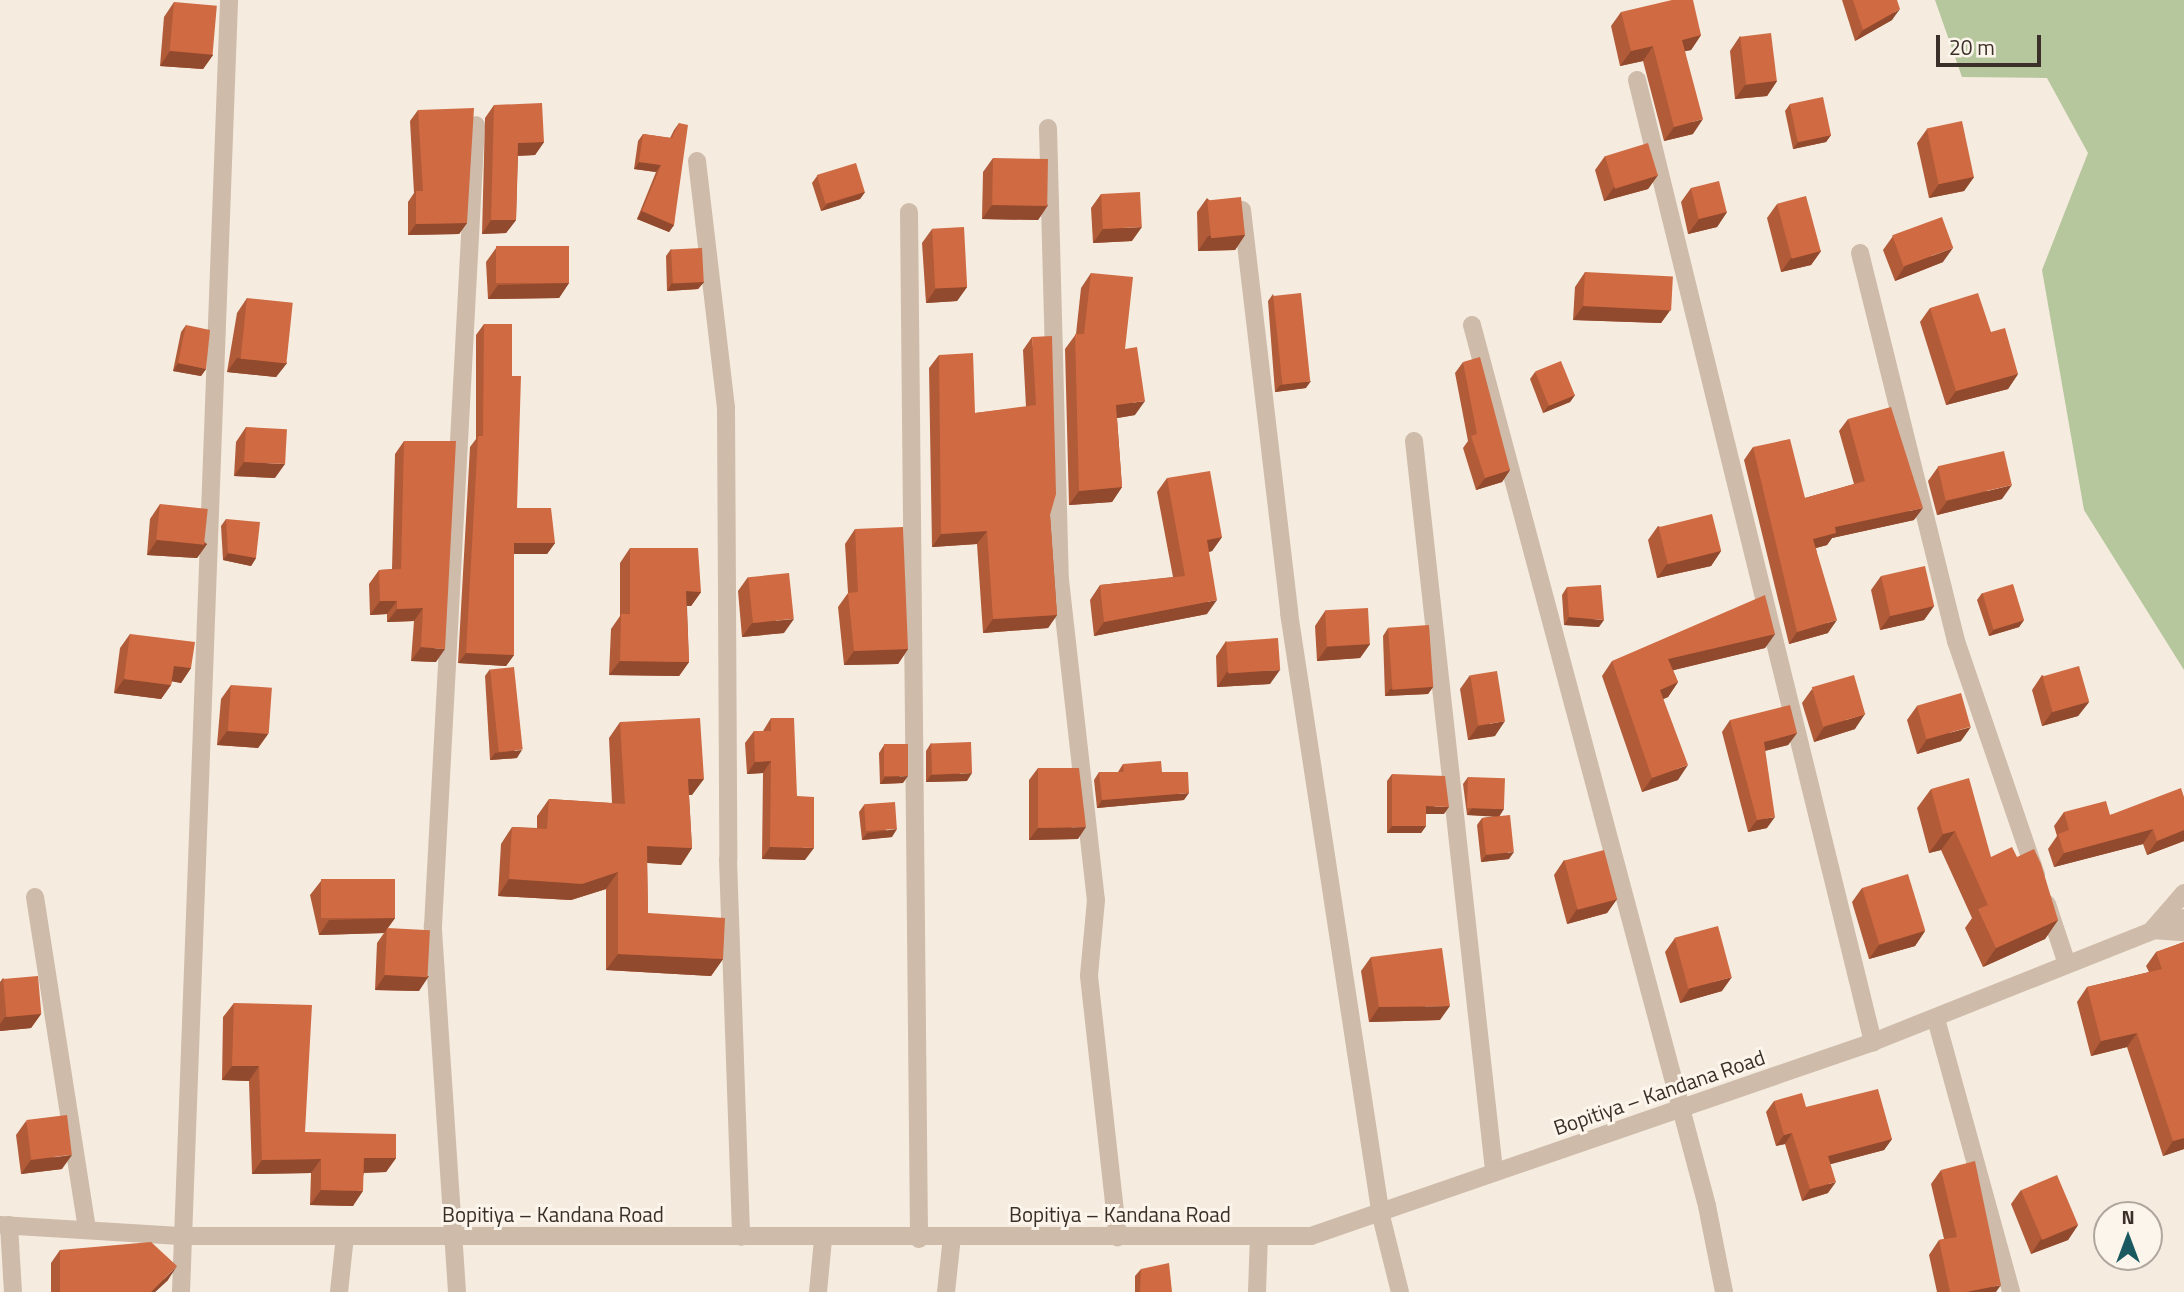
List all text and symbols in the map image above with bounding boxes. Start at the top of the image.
scale bar [1939,21,2044,65]
text: 20 m [1949,31,1995,63]
street label: Bopitiya – Kandana Road [1550,1044,1768,1140]
street label: Bopitiya – Kandana Road [442,1201,664,1227]
street label: Bopitiya – Kandana Road [1009,1201,1231,1227]
north arrow [2093,1201,2163,1271]
text: N [2121,1202,2135,1231]

